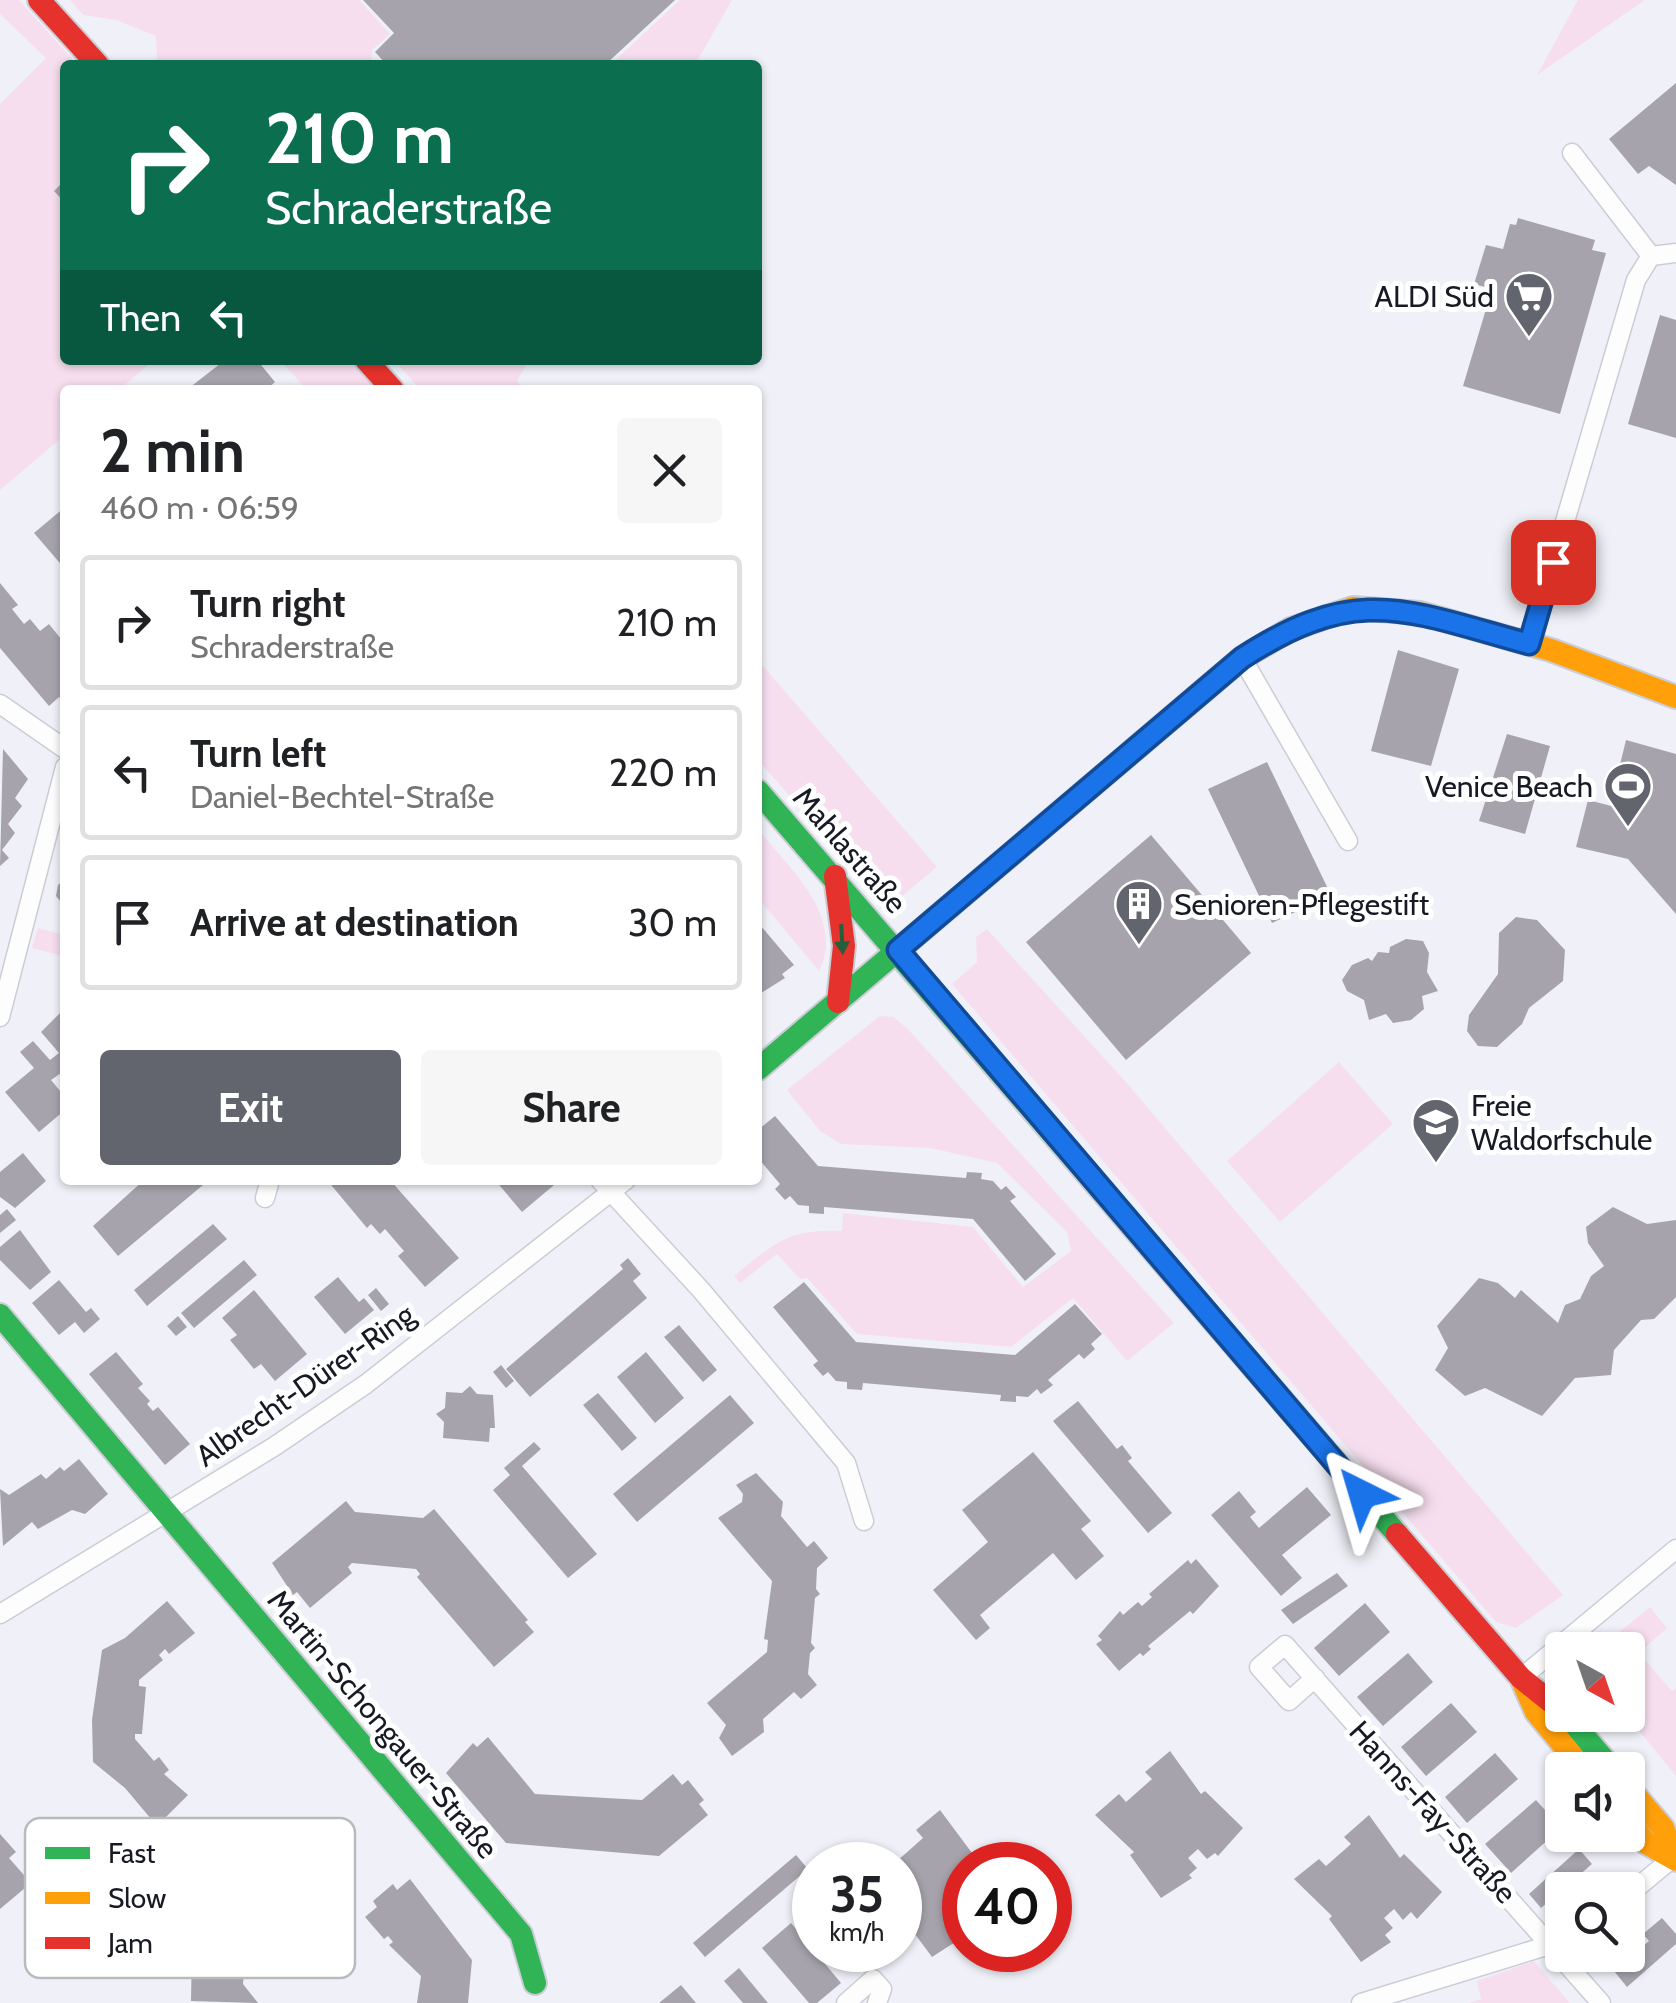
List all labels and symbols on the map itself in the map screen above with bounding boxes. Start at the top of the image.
supermarket icon: ALDI Süd [1503,270,1555,338]
place label: ALDI Süd [1375,278,1494,315]
pin [1511,520,1596,605]
sports icon: Venice Beach [1602,760,1654,828]
place label: Venice Beach [1425,768,1593,805]
street label: Mahlastraße [785,779,915,921]
building icon: Senioren-Pflegestift [1113,878,1165,946]
place label: Senioren-Pflegestift [1174,886,1429,923]
one-way arrow [834,924,850,956]
place label: Freie Waldorfschule [1471,1087,1652,1158]
school or university icon: Freie Waldorfschule [1410,1096,1462,1164]
street label: Albrecht-Dürer-Ring [189,1295,422,1474]
position arrow [1310,1442,1414,1546]
street label: Martin-Schongauer-Straße [260,1582,506,1866]
north arrow [1545,1632,1645,1732]
street label: Hanns-Fay-Straße [1341,1713,1525,1911]
legend [25,1818,355,1978]
text: Fast [108,1836,156,1870]
speed limit sign: 40 [942,1842,1072,1972]
text: Slow [108,1881,166,1915]
text: Jam [107,1926,153,1960]

